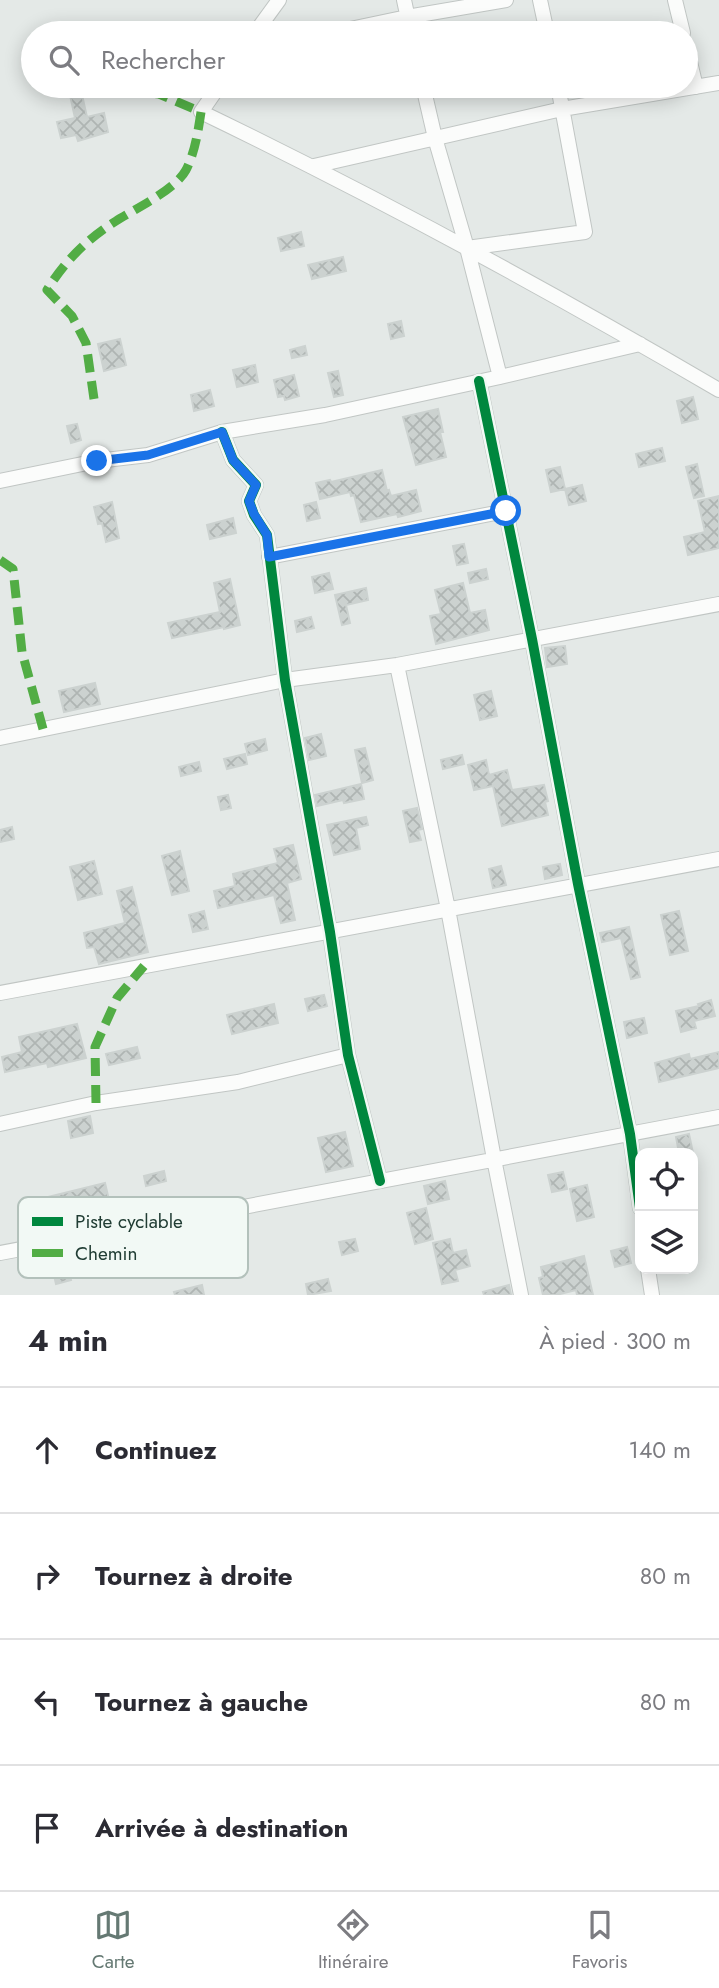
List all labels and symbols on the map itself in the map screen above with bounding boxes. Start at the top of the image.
route end [81,445,112,476]
route start [490,495,521,526]
legend [18,1197,248,1278]
text: Piste cyclable [75,1208,183,1235]
text: Chemin [75,1240,138,1267]

